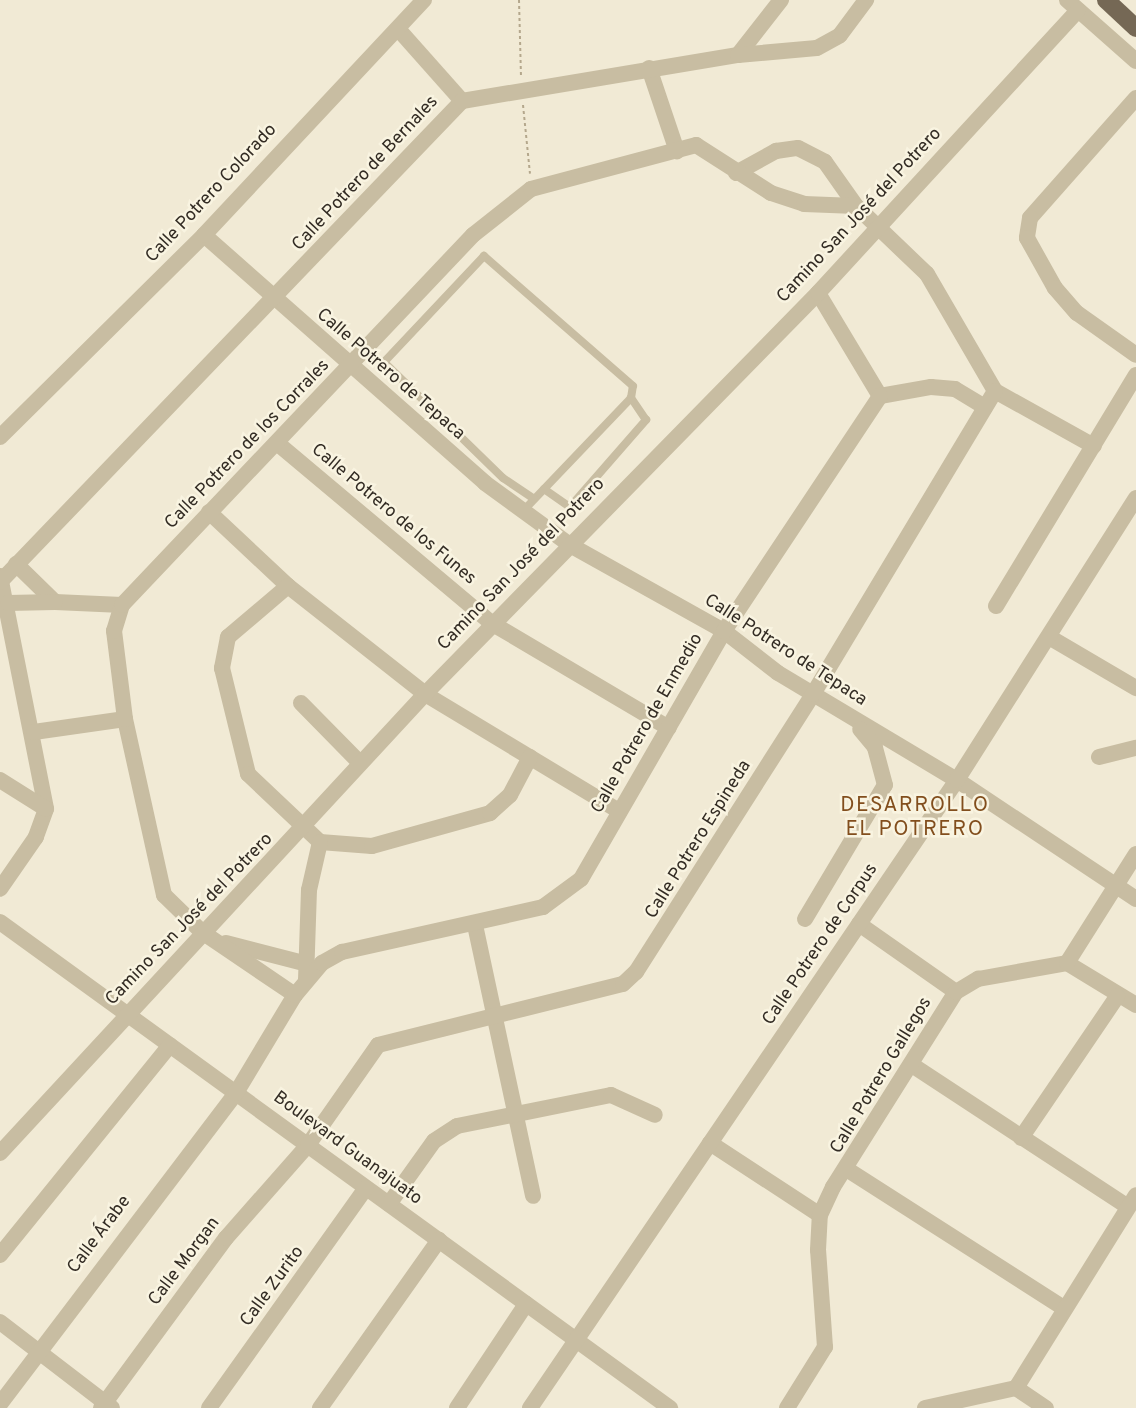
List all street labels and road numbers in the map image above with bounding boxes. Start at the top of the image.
street label: Calle Potrero de Bernales [288,92,444,256]
street label: Calle Potrero Colorado [142,120,282,268]
street label: Camino San José del Potrero [773,124,947,308]
street label: Calle Potrero de Tepaca [311,304,469,446]
street label: Calle Potrero de los Corrales [161,356,335,534]
street label: Calle Potrero de los Funes [306,440,480,590]
street label: Camino San José del Potrero [434,474,610,656]
street label: Calle Potrero de Tepaca [699,590,871,712]
street label: Calle Potrero de Enmedio [588,630,708,818]
street label: Calle Potrero Espineda [641,757,757,923]
street label: Camino San José del Potrero [102,829,278,1011]
street label: Calle Potrero de Corpus [759,860,883,1030]
street label: Calle Potrero Gallegos [827,994,937,1158]
street label: Boulevard Guanajuato [268,1088,426,1210]
street label: Calle Árabe [63,1191,137,1279]
street label: Calle Morgan [145,1213,225,1311]
street label: Calle Zurito [236,1242,310,1332]

